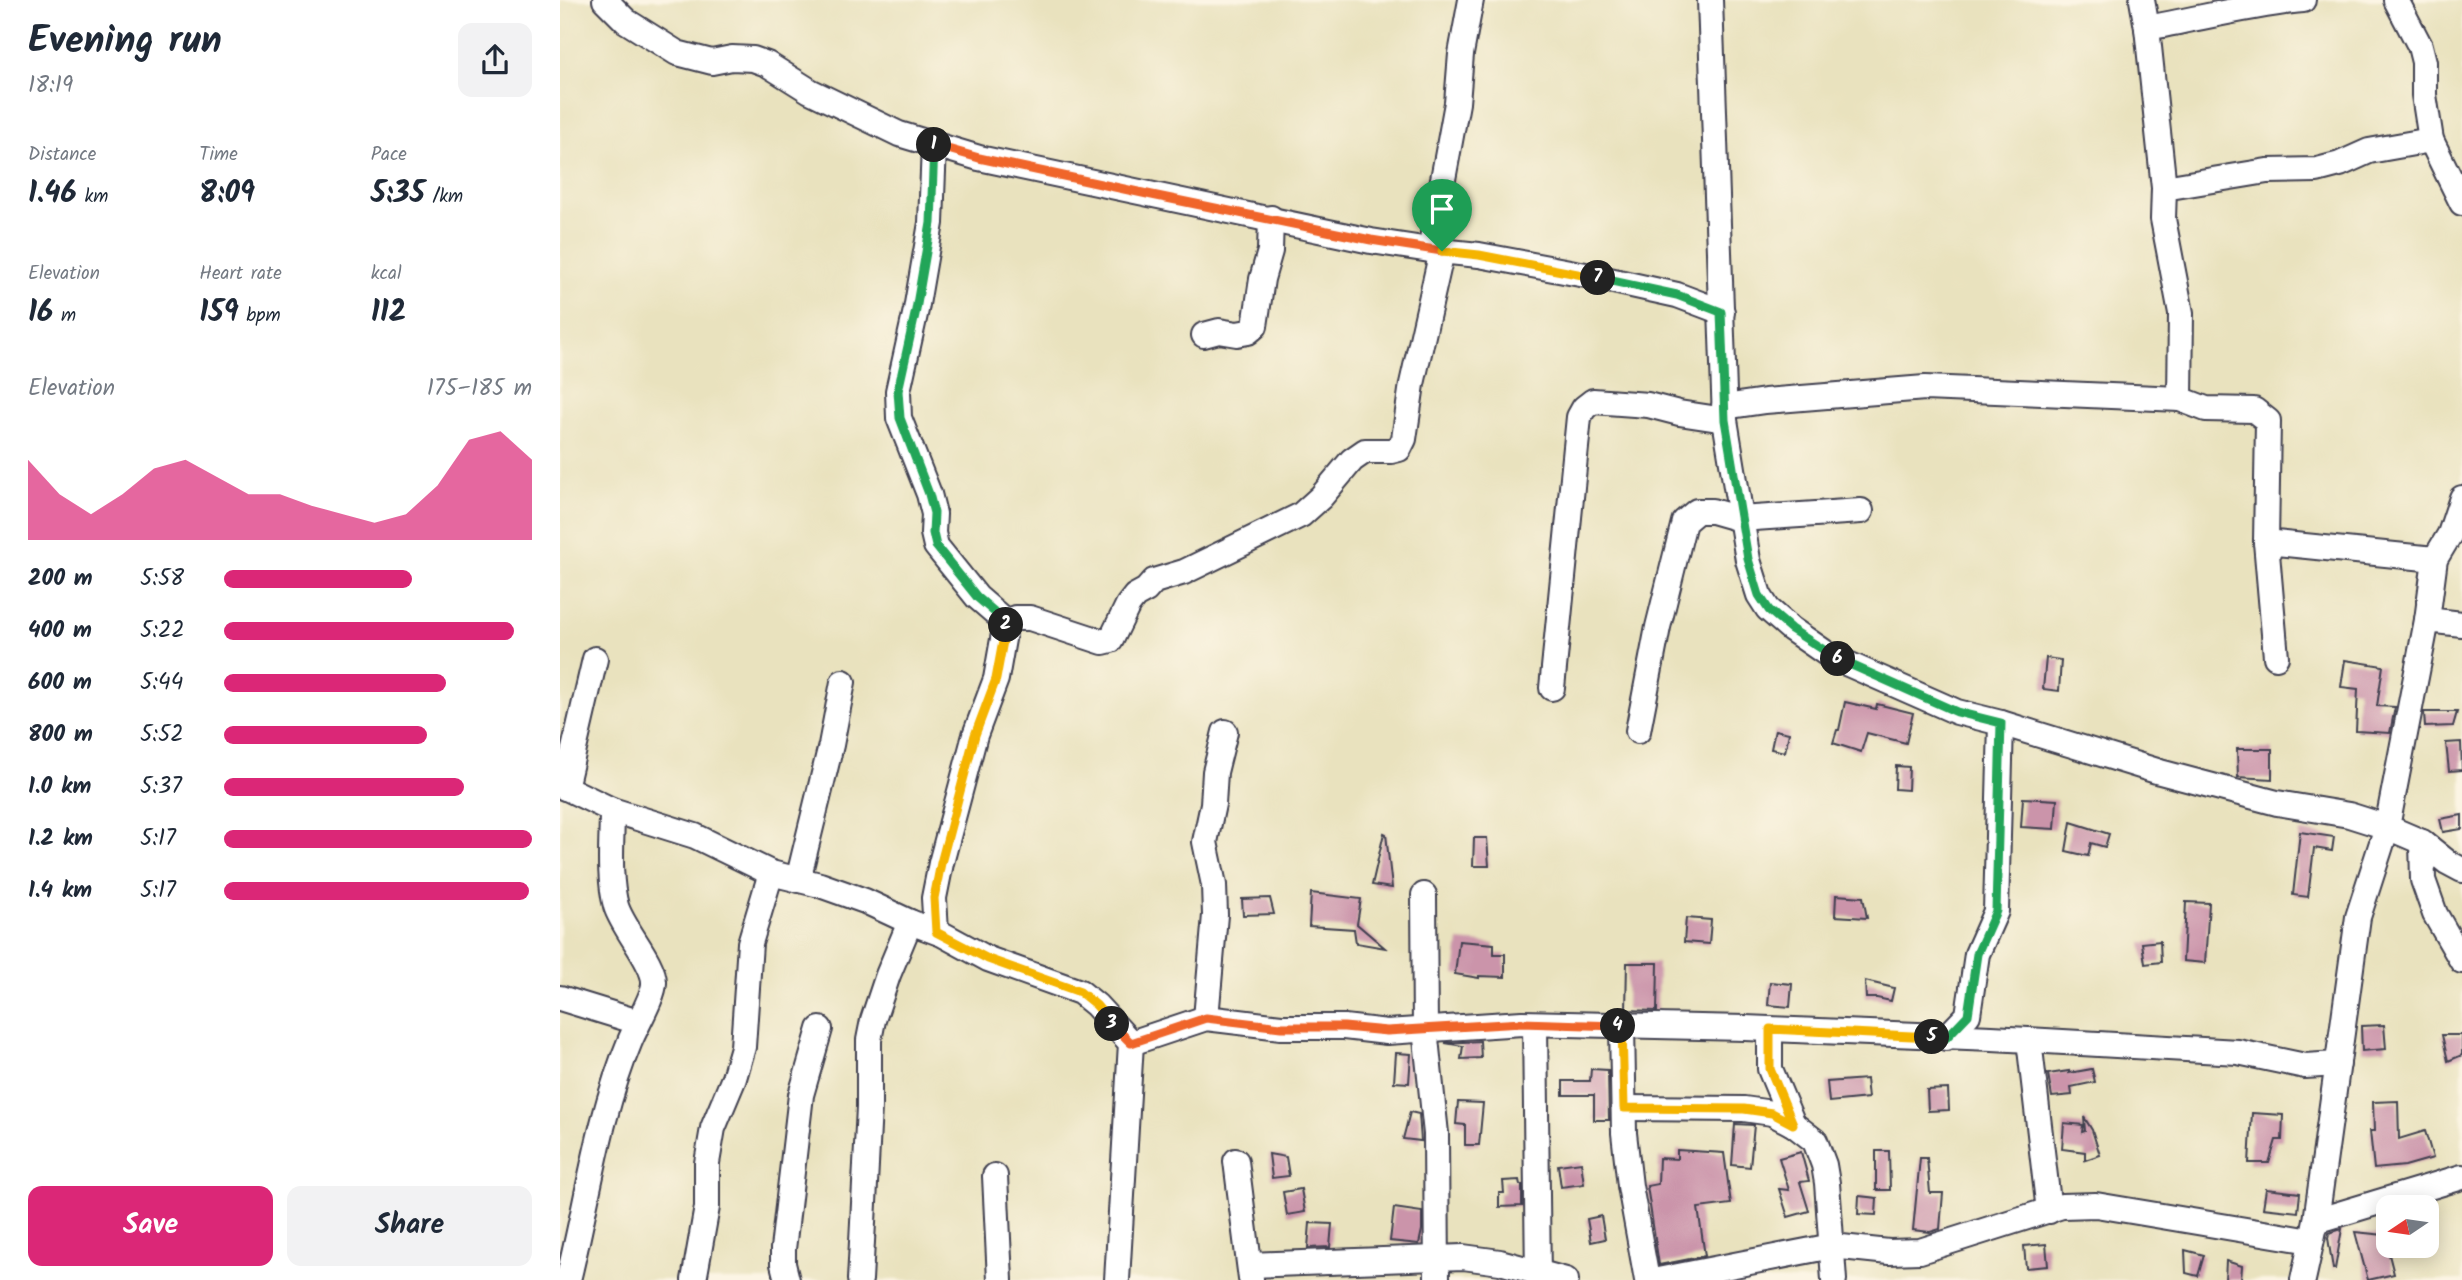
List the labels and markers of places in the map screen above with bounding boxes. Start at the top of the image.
pin: 1 [916,128,952,162]
pin [1412,179,1472,251]
pin: 7 [1580,260,1616,296]
pin: 2 [988,608,1024,642]
pin: 6 [1820,642,1856,676]
pin: 3 [1094,1006,1130,1042]
pin: 4 [1600,1009,1636,1044]
pin: 5 [1914,1020,1950,1054]

